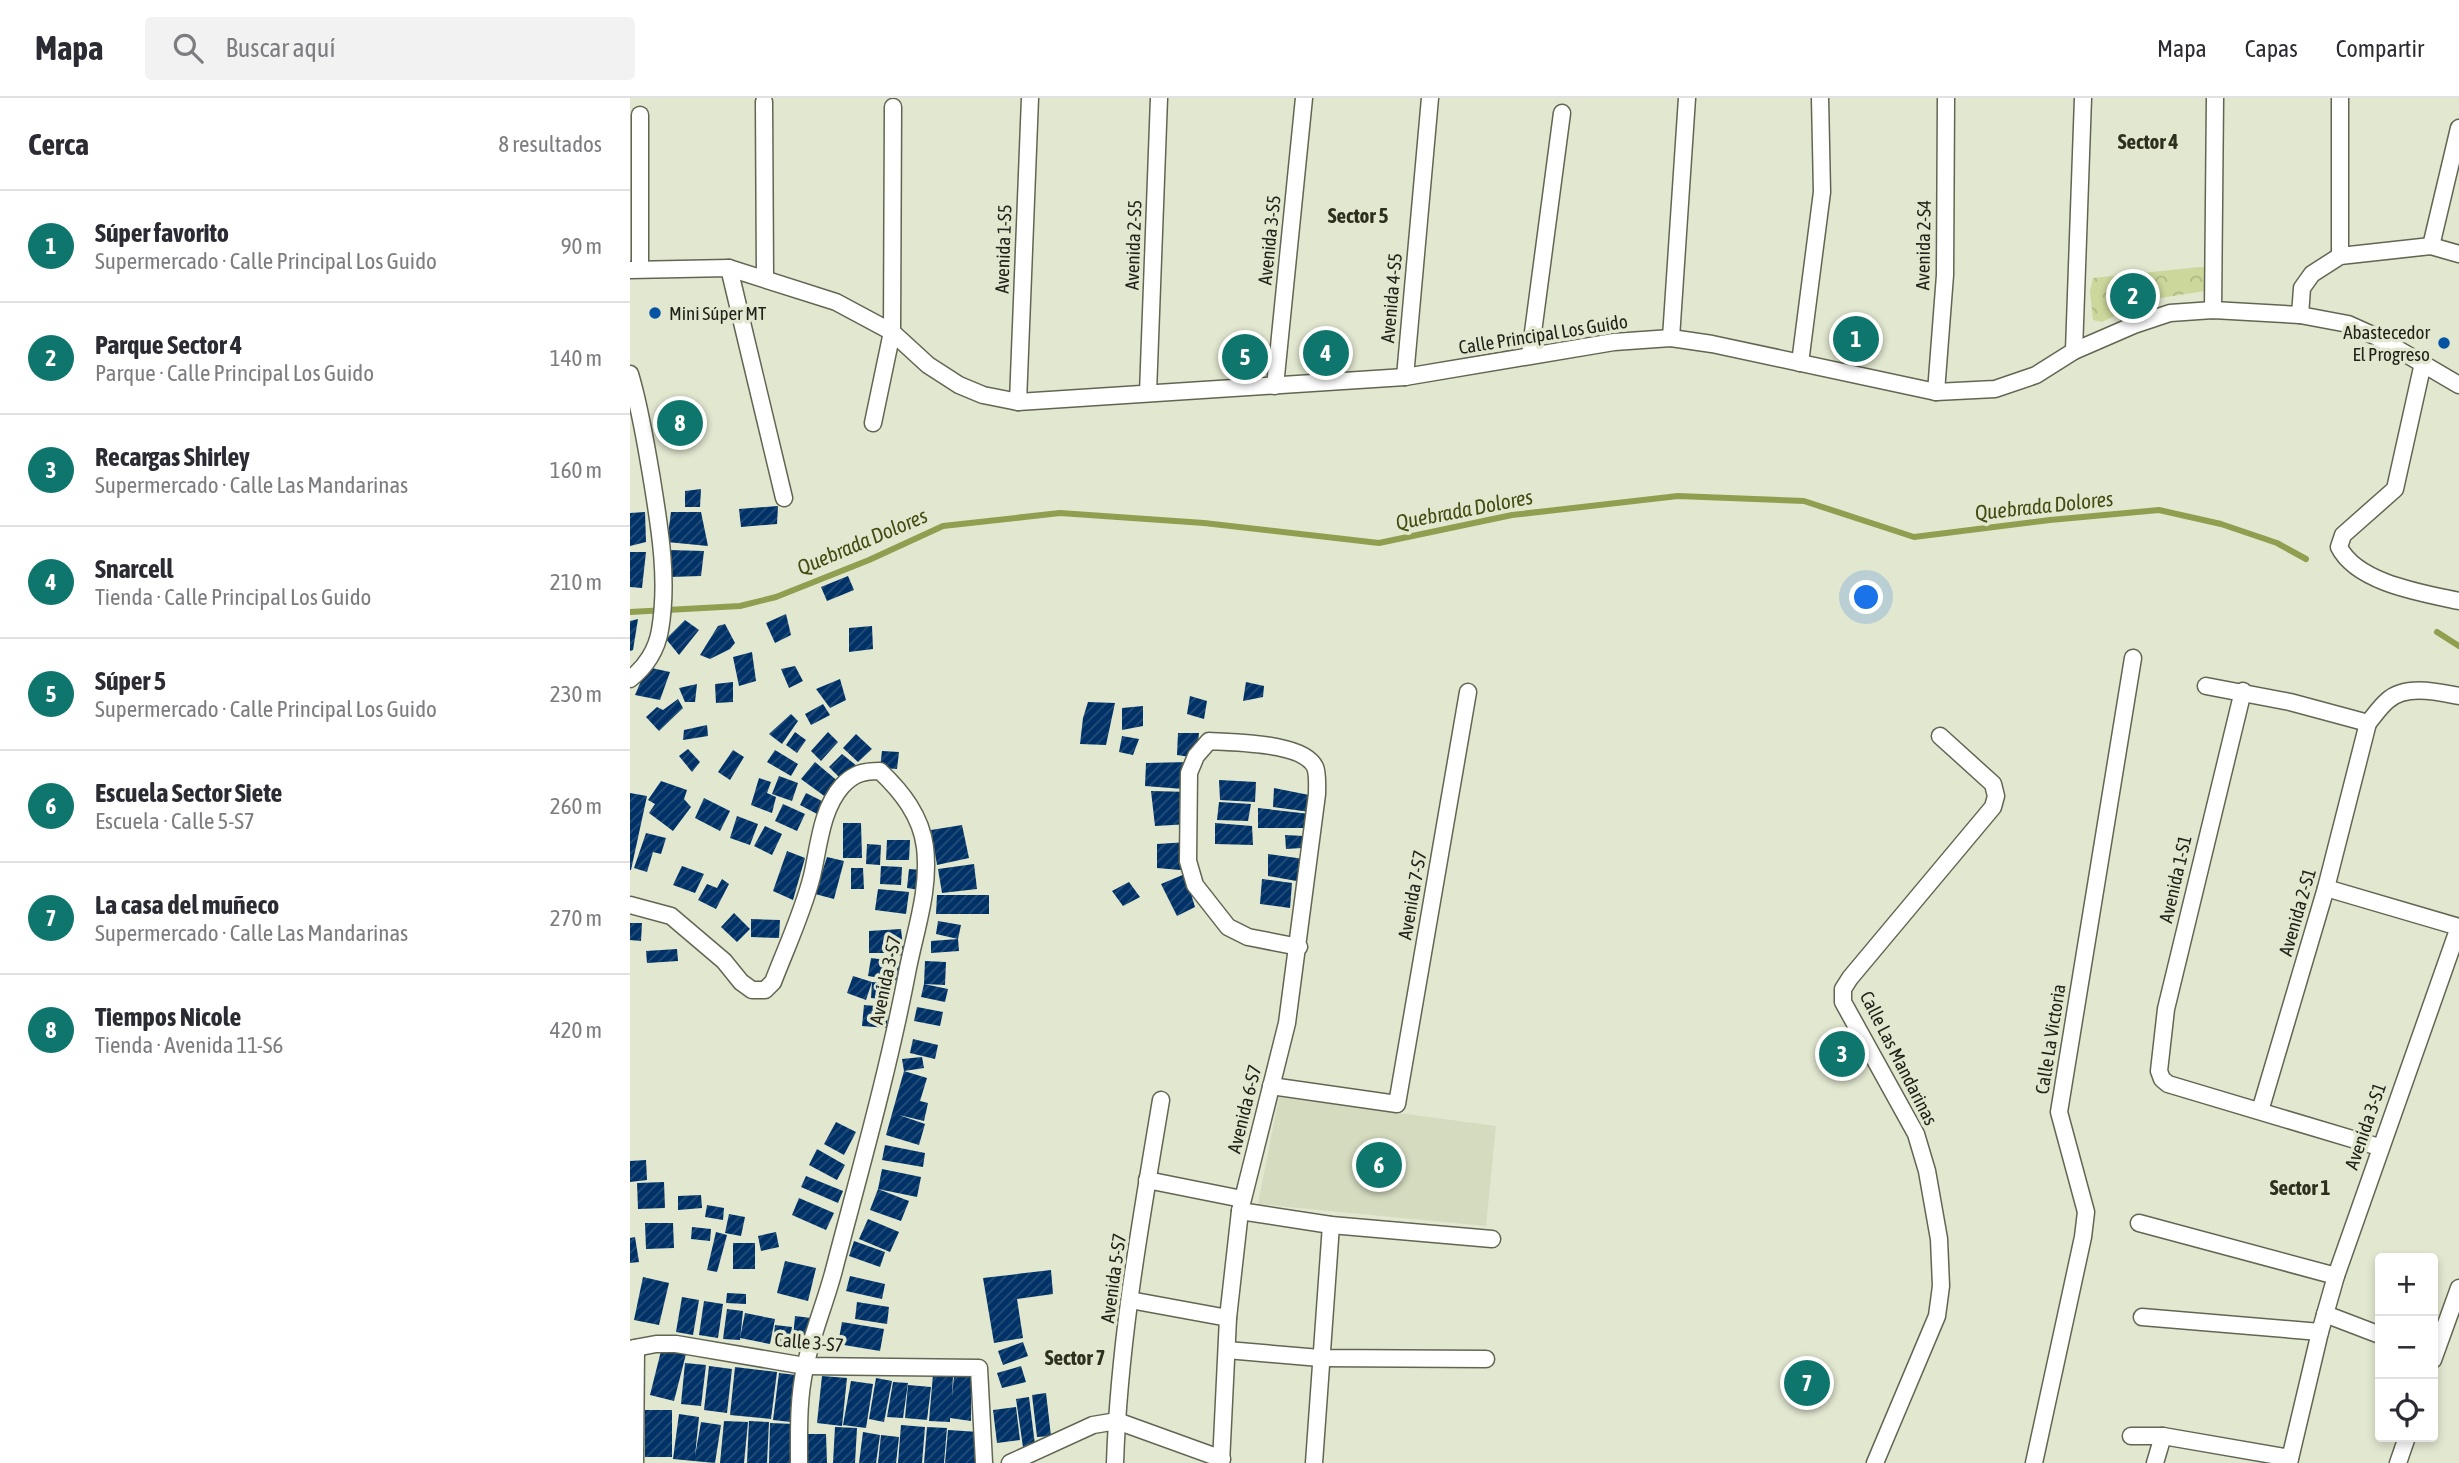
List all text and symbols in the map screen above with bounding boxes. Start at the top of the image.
search box [145,17,635,80]
text: Mapa [35,29,103,67]
icon: search [169,29,207,67]
text: Buscar aquí [225,33,335,63]
text: Mapa [2157,35,2207,62]
text: Capas [2245,35,2298,62]
text: Compartir [2336,35,2424,62]
text: Cerca [28,127,89,161]
district label: Sector 4 [2118,129,2178,153]
text: 8 resultados [498,131,602,157]
street label: Avenida 3-S5 [1253,194,1285,286]
street label: Avenida 2-S5 [1120,200,1146,290]
street label: Avenida 2-S4 [1911,200,1935,290]
district label: Sector 5 [1328,203,1388,227]
street label: Avenida 1-S5 [990,204,1016,294]
text: Súper favorito [95,218,229,248]
text: 1 [46,233,56,259]
text: 90 m [561,233,602,259]
text: Supermercado · Calle Principal Los Guido [95,248,437,274]
street label: Avenida 4-S5 [1376,252,1406,344]
pin: 2 [2110,270,2156,322]
place label: Mini Súper MT [669,302,767,324]
marker: Mini Súper MT [647,305,663,321]
street label: Calle Principal Los Guido [1457,310,1629,358]
pin: 1 [1833,313,1879,365]
place label: Abastecedor El Progreso [2343,321,2430,365]
pin: 4 [1303,327,1349,379]
text: Parque Sector 4 [95,330,242,360]
pin: 5 [1222,331,1268,383]
marker: Abastecedor El Progreso [2436,335,2452,351]
text: 2 [46,345,56,371]
text: 140 m [550,345,602,371]
text: Parque · Calle Principal Los Guido [95,360,374,386]
pin: 8 [657,397,703,449]
text: Recargas Shirley [95,442,250,472]
text: 3 [46,457,56,483]
text: 160 m [550,457,602,483]
text: Supermercado · Calle Las Mandarinas [95,472,408,498]
water label: Quebrada Dolores [1393,484,1535,534]
water label: Quebrada Dolores [1974,486,2114,524]
water label: Quebrada Dolores [793,503,931,579]
text: Snarcell [95,554,174,584]
text: 4 [46,569,56,595]
text: 210 m [550,569,602,595]
your location [1849,580,1883,614]
text: Tienda · Calle Principal Los Guido [95,584,371,610]
text: Súper 5 [95,666,166,696]
text: 5 [46,681,56,707]
text: 230 m [550,681,602,707]
text: Supermercado · Calle Principal Los Guido [95,696,437,722]
text: Escuela Sector Siete [95,778,282,808]
text: 6 [46,793,56,819]
text: 260 m [550,793,602,819]
text: Escuela · Calle 5-S7 [95,808,255,834]
street label: Avenida 1-S1 [2154,833,2196,925]
street label: Avenida 7-S7 [1393,849,1431,941]
street label: Avenida 2-S1 [2274,866,2320,958]
text: La casa del muñeco [95,890,279,920]
text: 7 [46,905,56,931]
text: 270 m [550,905,602,931]
text: Supermercado · Calle Las Mandarinas [95,920,408,946]
street label: Avenida 3-S7 [865,934,905,1026]
street label: Calle La Victoria [2030,982,2070,1096]
street label: Calle Las Mandarinas [1856,987,1942,1129]
text: Tiempos Nicole [95,1002,241,1032]
text: 8 [46,1017,56,1043]
text: 420 m [550,1017,602,1043]
pin: 3 [1819,1028,1865,1080]
text: Tienda · Avenida 11-S6 [95,1032,283,1058]
street label: Avenida 6-S7 [1222,1063,1266,1155]
street label: Avenida 3-S1 [2340,1080,2390,1172]
pin: 6 [1356,1139,1402,1191]
district label: Sector 1 [2270,1175,2330,1199]
street label: Avenida 5-S7 [1096,1232,1130,1324]
map controls [2375,1253,2438,1442]
button: + [2375,1253,2438,1316]
button: − [2375,1316,2438,1379]
street label: Calle 3-S7 [774,1328,844,1356]
district label: Sector 7 [1045,1345,1105,1369]
pin: 7 [1784,1357,1830,1409]
button: locate [2375,1379,2438,1442]

